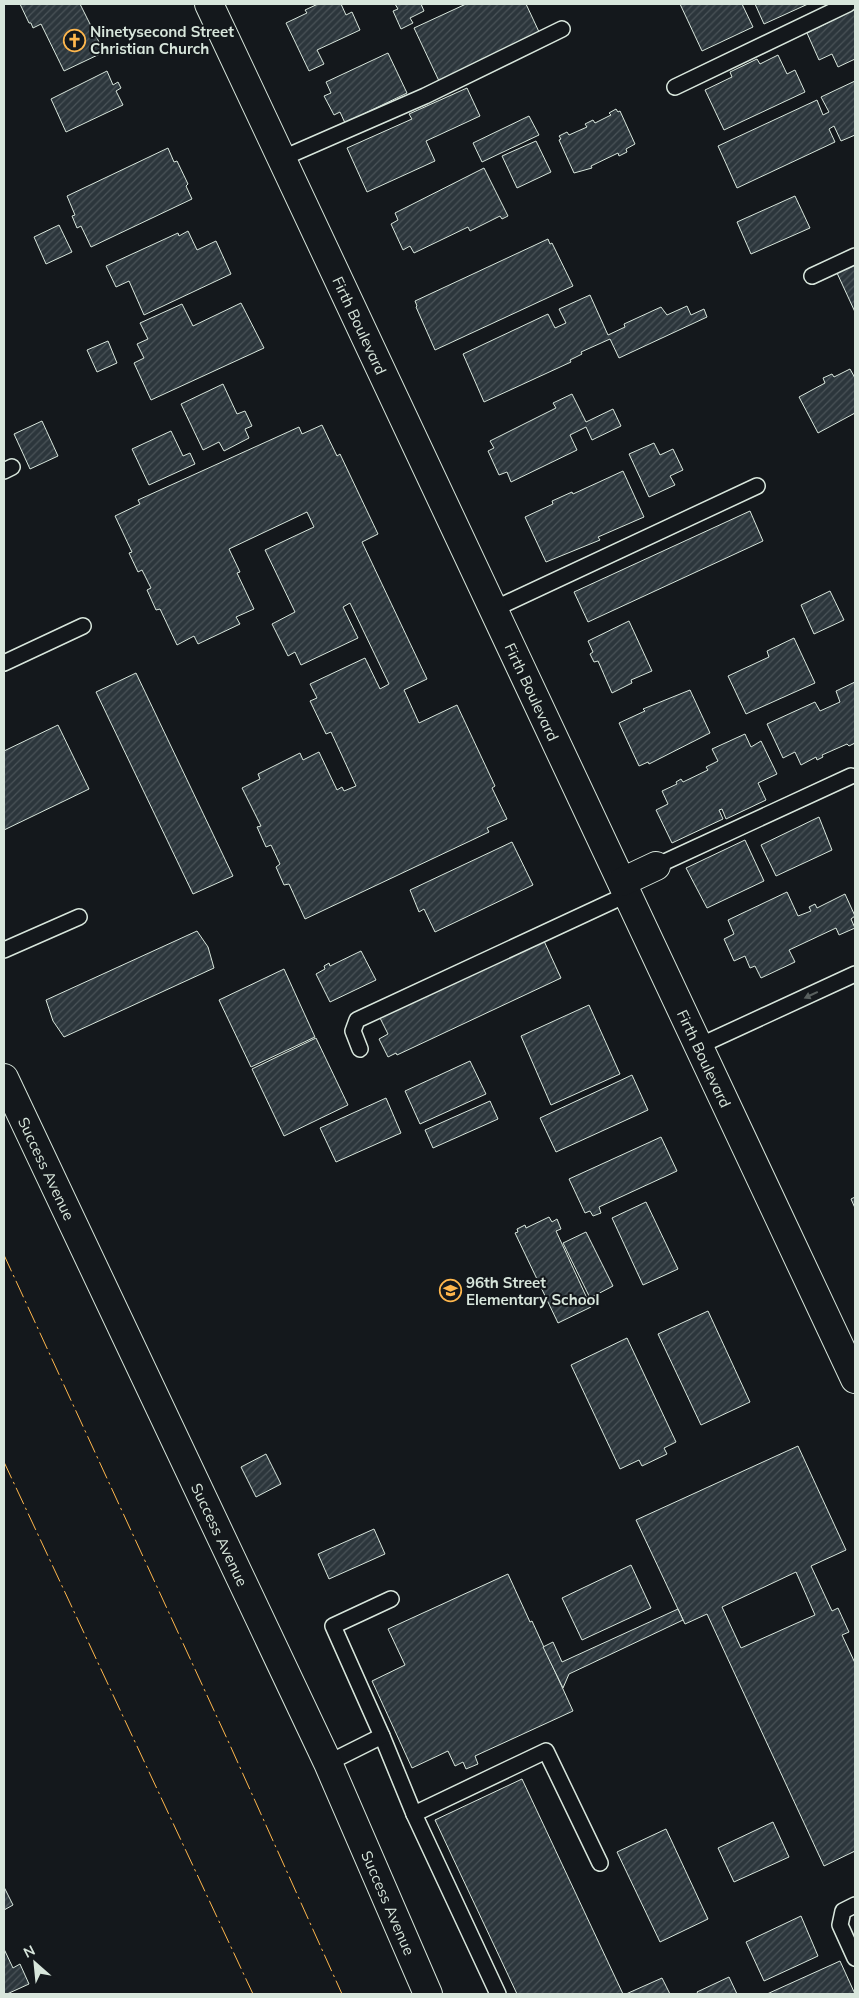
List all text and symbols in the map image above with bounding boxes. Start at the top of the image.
place label: Ninetysecond Street Christian Church [90,22,234,58]
church icon: Ninetysecond Street Christian Church [62,28,86,52]
street label: Firth Boulevard [329,273,391,377]
street label: Firth Boulevard [501,640,563,744]
one-way arrow [804,991,818,999]
street label: Firth Boulevard [673,1006,736,1111]
street label: Success Avenue [14,1114,79,1223]
place label: 96th Street Elementary School [466,1273,599,1309]
school or university icon: 96th Street Elementary School [438,1279,462,1303]
street label: Success Avenue [187,1480,252,1589]
street label: Success Avenue [358,1848,419,1958]
north arrow [10,1938,60,1988]
text: N [20,1941,38,1962]

